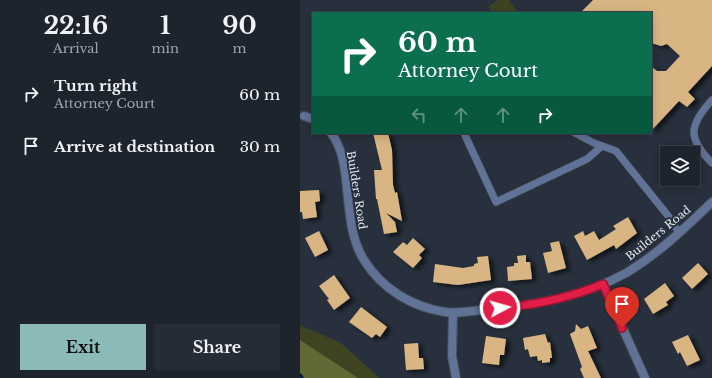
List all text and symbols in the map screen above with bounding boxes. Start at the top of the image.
text: 22:16 [43,11,108,40]
text: 1 [160,11,170,40]
text: 90 [222,11,257,40]
text: 60 m [398,25,476,60]
icon: right [332,28,384,80]
text: Arrival [53,40,99,57]
text: min [152,40,179,57]
text: m [232,40,246,57]
text: Attorney Court [398,60,538,82]
text: Turn right [54,76,137,95]
icon: right [20,83,42,105]
text: 60 m [239,85,280,104]
text: Attorney Court [54,95,155,112]
icon: left [408,104,430,126]
icon: ahead [450,104,472,126]
icon: ahead [492,104,514,126]
icon: right [534,104,556,126]
icon: arrive [20,135,42,157]
text: Arrive at destination [54,137,215,156]
text: 30 m [240,137,280,156]
map controls [660,146,700,186]
button: layers [660,146,700,186]
street label: Builders Road [344,150,370,231]
street label: Builders Road [623,202,694,263]
position arrow [479,287,521,329]
pin [605,287,639,328]
icon: arrive [611,293,633,315]
button: Exit [20,324,146,370]
button: Share [154,324,280,370]

